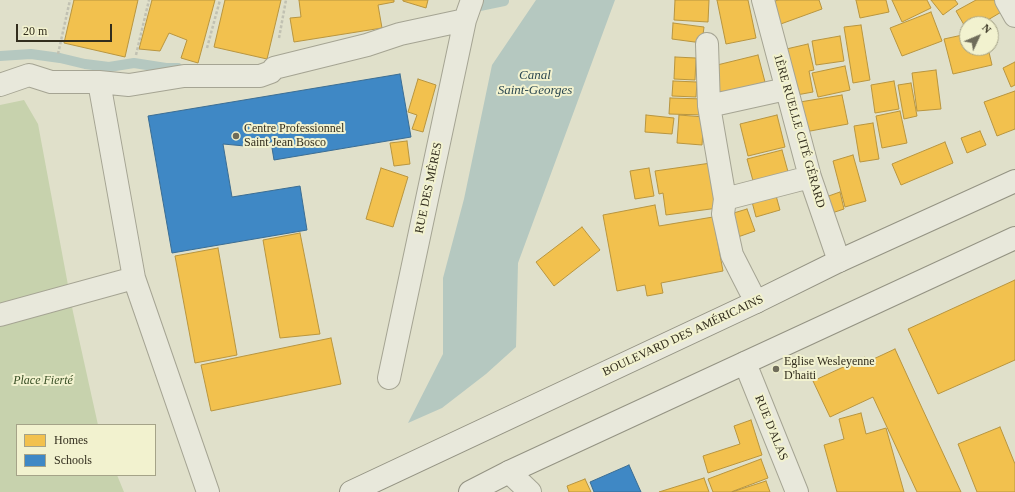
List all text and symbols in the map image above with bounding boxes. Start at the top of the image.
scale bar [18,16,114,42]
north arrow [959,16,999,56]
text: N [980,21,994,35]
text: 20 m [23,24,47,38]
street label: 1ÈRE RUELLE CITÉ GÉRARD [770,52,828,210]
water label: Canal Saint-Georges [498,68,572,99]
place label: Centre Professionnel Saint Jean Bosco [244,122,344,150]
marker: Centre Professionnel Saint Jean Bosco [231,131,241,141]
street label: RUE DES MÈRES [412,141,446,235]
street label: BOULEVARD DES AMÉRICAINS [600,292,766,380]
place label: Eglise Wesleyenne D'haiti [784,355,875,383]
marker: Eglise Wesleyenne D'haiti [771,364,781,374]
park label: Place Fierté [13,374,73,388]
street label: RUE D'ALAS [751,393,791,463]
legend [16,424,156,476]
text: Homes [54,433,88,447]
text: Schools [54,453,92,467]

